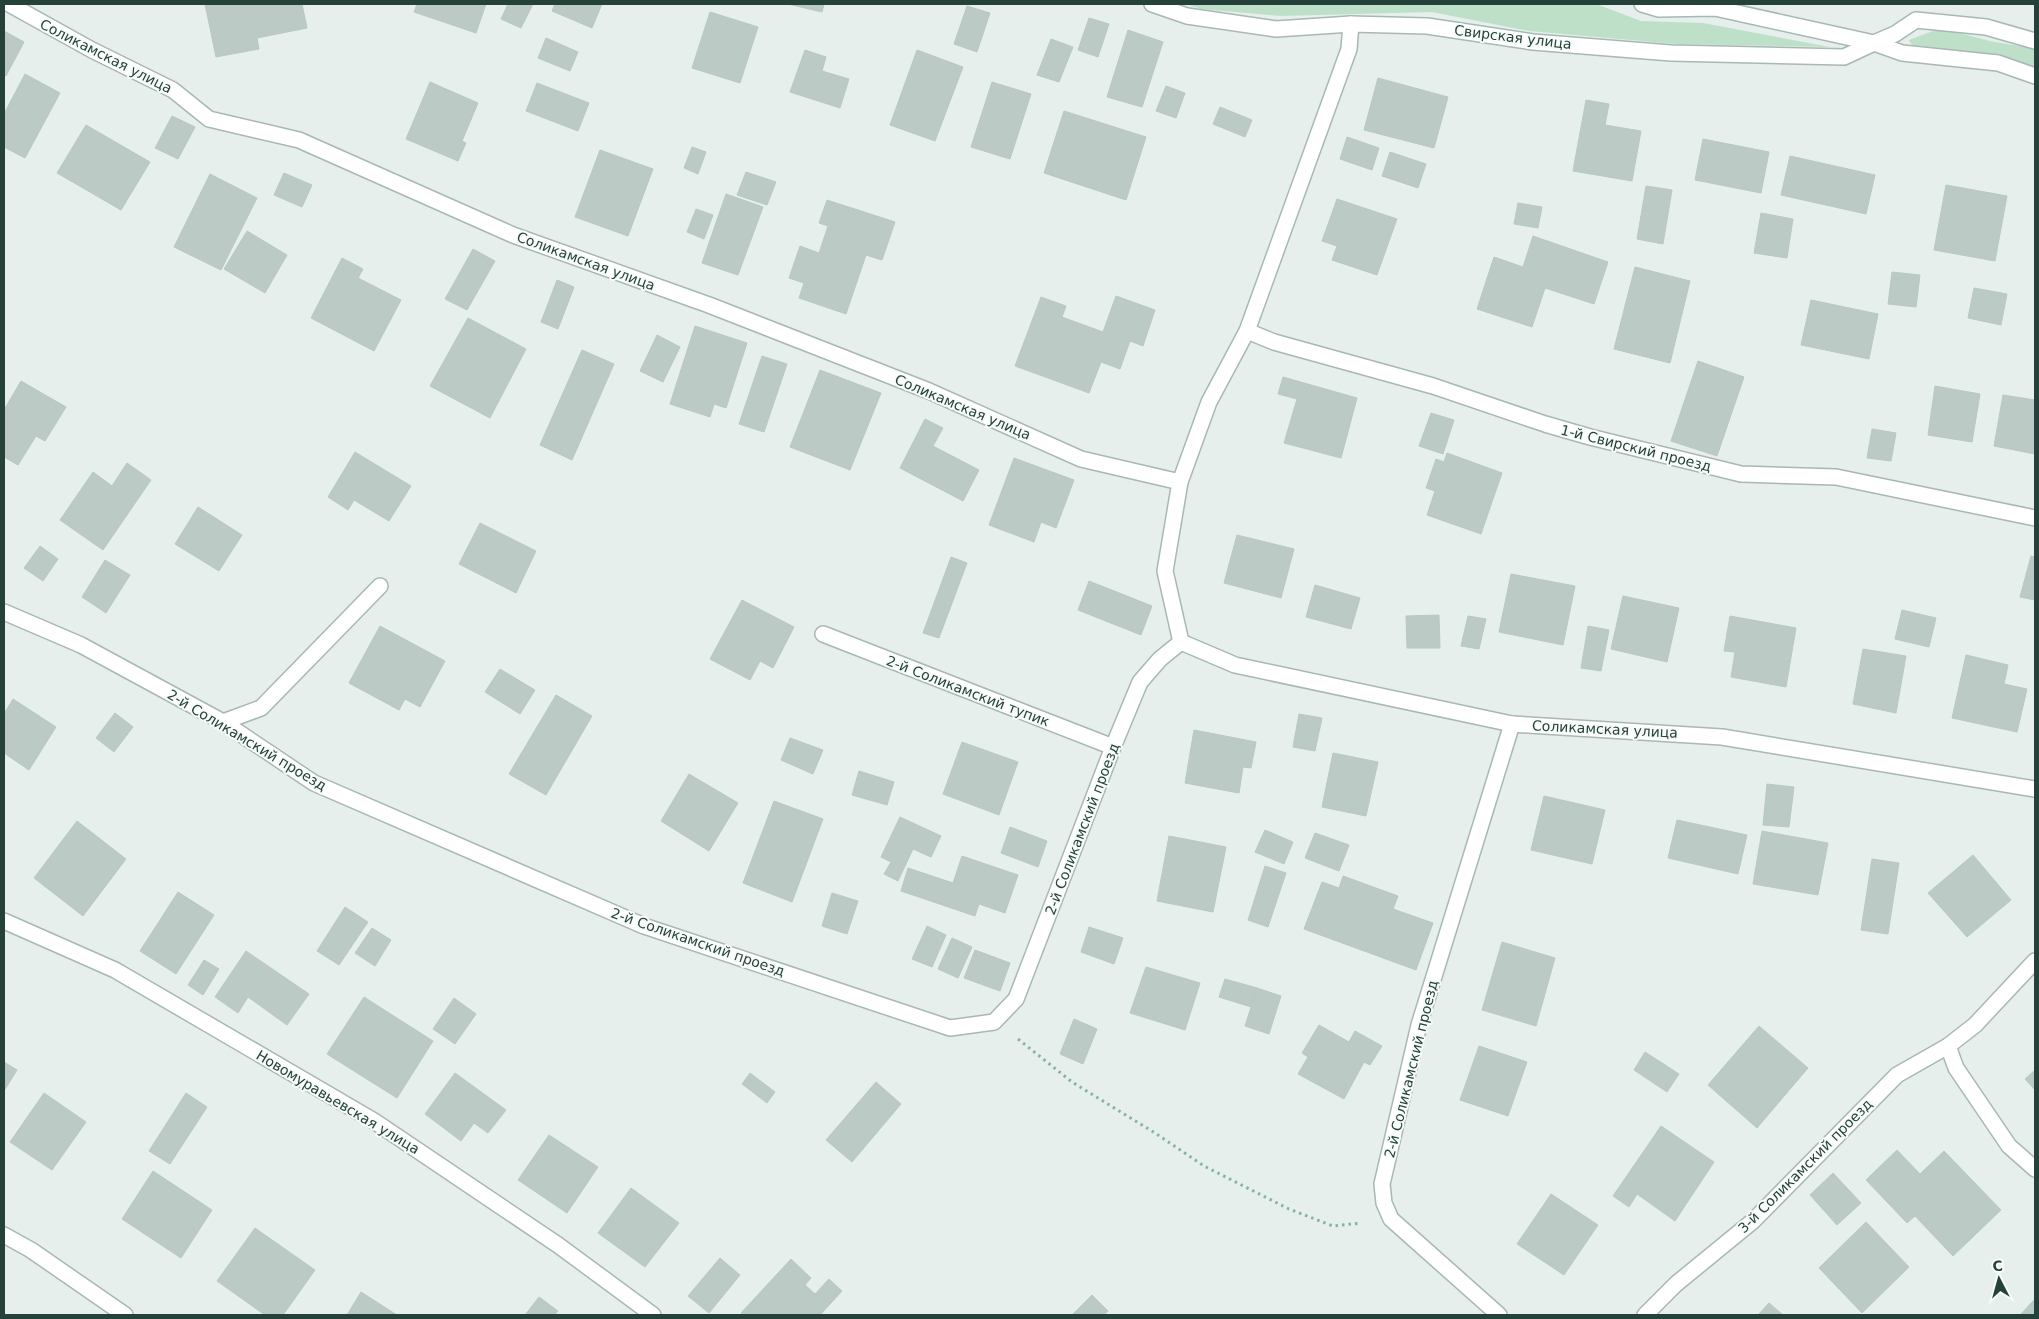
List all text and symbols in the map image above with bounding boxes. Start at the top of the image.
street label: Соликамская улица [37,16,175,96]
street label: Свирская улица [1453,22,1573,52]
street label: Соликамская улица [515,229,657,293]
street label: Соликамская улица [893,371,1033,443]
street label: 1-й Свирский проезд [1559,422,1713,474]
street label: 2-й Соликамский тупик [884,652,1052,730]
street label: 2-й Соликамский проезд [165,686,329,794]
street label: Соликамская улица [1532,717,1678,741]
street label: 2-й Соликамский проезд [1042,741,1122,917]
street label: 2-й Соликамский проезд [609,905,787,979]
street label: 2-й Соликамский проезд [1381,978,1441,1160]
street label: Новомуравьевская улица [253,1047,423,1157]
street label: 3-й Соликамский проезд [1735,1096,1875,1236]
north arrow [1974,1254,2024,1304]
text: С [1992,1258,2004,1275]

